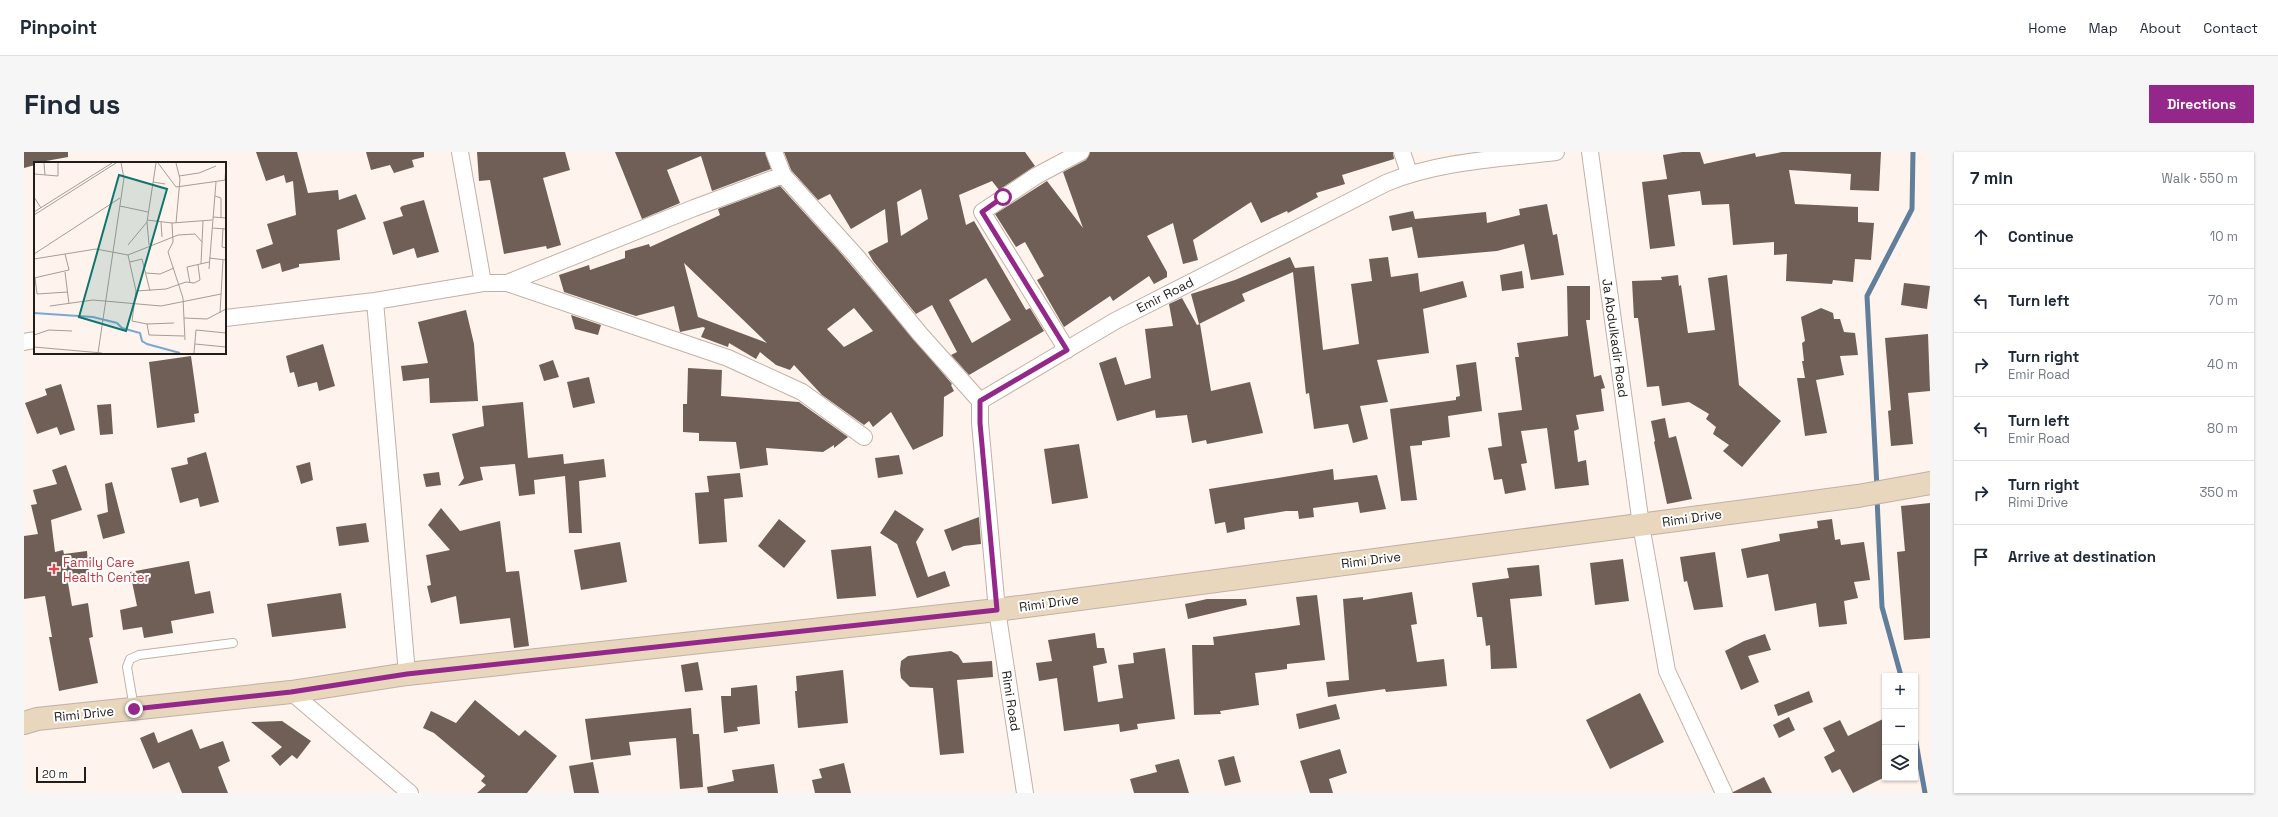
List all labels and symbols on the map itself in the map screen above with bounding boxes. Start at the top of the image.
inset map [34,162,226,354]
route start [994,188,1012,206]
street label: Emir Road [1134,273,1196,317]
street label: Ja Abdulkadir Road [1598,277,1632,399]
street label: Rimi Drive [1661,505,1723,531]
street label: Rimi Drive [1340,548,1402,572]
place label: Family Care Health Center [63,554,149,586]
marker: Family Care Health Center [48,563,60,575]
street label: Rimi Drive [1018,590,1080,616]
street label: Rimi Road [998,670,1024,732]
route end [125,700,143,718]
street label: Rimi Drive [53,702,115,726]
scale bar [36,765,86,784]

